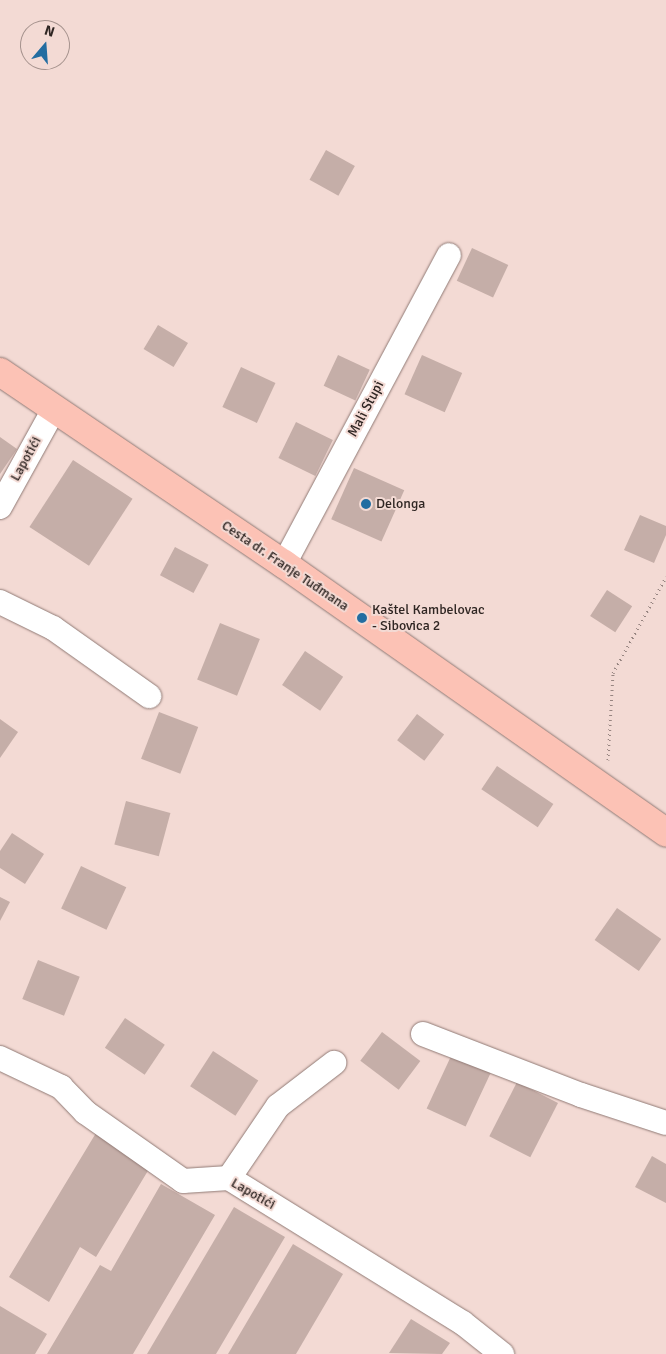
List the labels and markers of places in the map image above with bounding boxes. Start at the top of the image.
place label: Delonga [376,496,425,512]
marker: Delonga [360,498,372,510]
place label: Kaštel Kambelovac - Sibovica 2 [372,602,485,634]
marker: Kaštel Kambelovac - Sibovica 2 [356,612,368,624]

